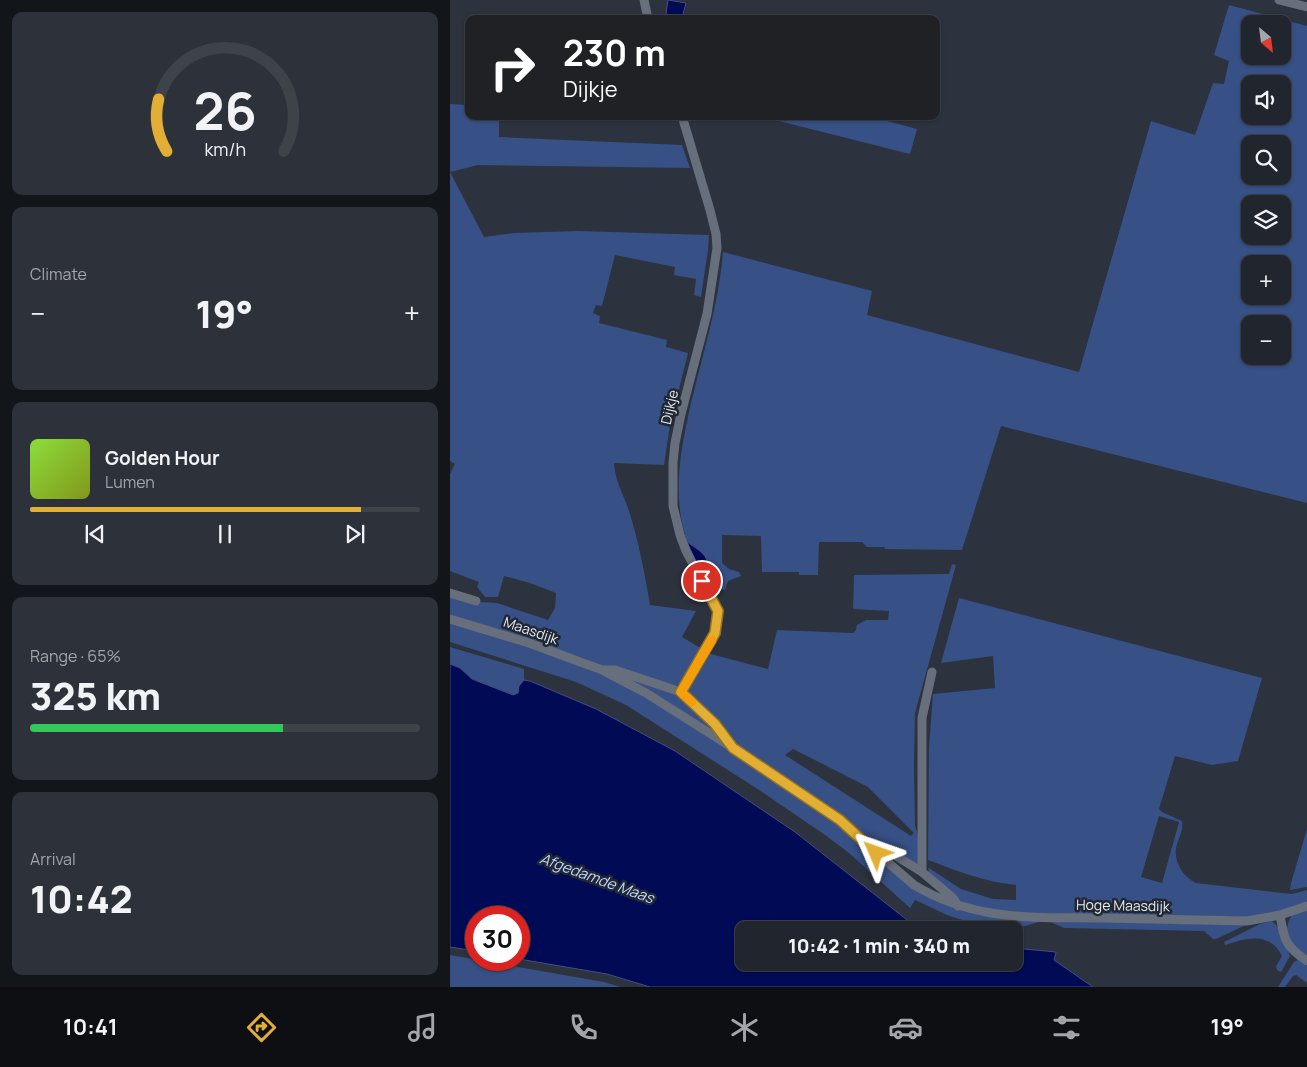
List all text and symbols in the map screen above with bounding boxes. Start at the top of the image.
north arrow [1241,15,1291,65]
map controls [1241,15,1291,365]
text: 230 m [563,29,666,77]
icon: right [480,35,545,100]
text: Dijkje [563,74,618,104]
text: 26 [193,75,257,146]
button: sound [1241,75,1291,125]
button: search [1241,135,1291,185]
text: km/h [204,137,246,161]
button: layers [1241,195,1291,245]
button: + [1241,255,1291,305]
text: Climate [30,263,87,285]
text: 19° [195,287,253,339]
text: − [30,294,45,332]
text: + [404,294,420,332]
button: − [1241,315,1291,365]
street label: Dijkje [656,388,682,426]
text: Golden Hour [105,445,219,471]
text: Lumen [105,471,155,493]
icon: previous [81,520,109,548]
icon: pause [211,520,239,548]
icon: next [341,520,369,548]
pin [681,560,723,602]
icon: arrive [688,567,716,595]
street label: Maasdijk [501,612,562,649]
text: Range · 65% [30,645,121,667]
text: 325 km [30,669,161,721]
position arrow [849,826,901,878]
text: Arrival [30,848,76,870]
water label: Afgedamde Maas [537,848,658,909]
text: 10:42 [30,872,133,924]
street label: Hoge Maasdijk [1076,895,1171,915]
speed limit sign: 30 [465,906,530,971]
text: 10:42 · 1 min · 340 m [788,933,970,959]
icon: directions [244,1010,279,1045]
icon: music [405,1010,440,1045]
icon: phone [566,1010,601,1045]
icon: climate [727,1010,762,1045]
icon: car [888,1010,923,1045]
icon: filters [1049,1010,1084,1045]
text: 10:41 [63,1012,118,1042]
text: 19° [1211,1012,1244,1042]

